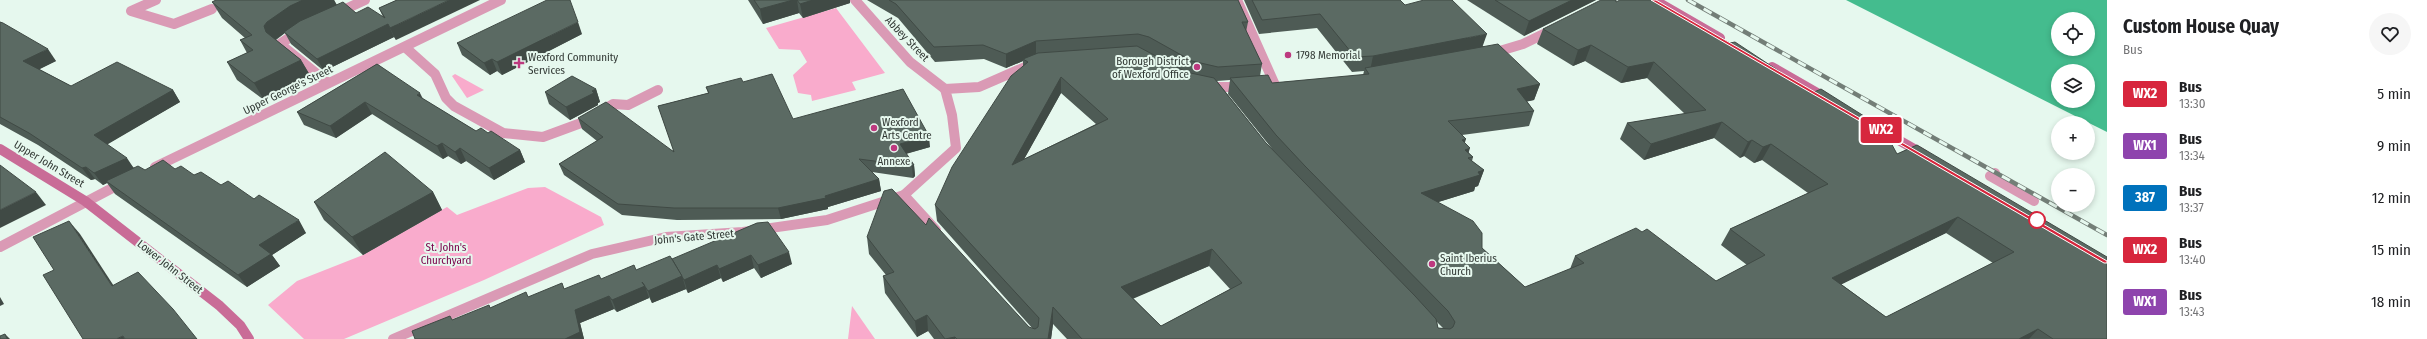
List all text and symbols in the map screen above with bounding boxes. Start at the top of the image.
map controls [2051,12,2095,212]
button: locate [2051,12,2095,56]
button: heart [2369,13,2411,55]
street label: Abbey Street [882,14,932,64]
text: Custom House Quay [2123,15,2279,38]
text: Bus [2123,42,2142,57]
place label: 1798 Memorial [1296,49,1360,62]
marker: 1798 Memorial [1283,50,1293,60]
place label: Wexford Community Services [528,51,618,77]
place label: Borough District of Wexford Office [1112,55,1189,81]
marker: Wexford Community Services [513,57,525,69]
marker: Borough District of Wexford Office [1192,62,1202,72]
street label: Upper George's Street [241,63,335,117]
button: layers [2051,64,2095,108]
text: Bus [2179,78,2202,96]
text: WX2 [2133,85,2157,102]
text: 5 min [2377,85,2411,103]
text: 13:30 [2179,96,2205,111]
place label: Wexford Arts Centre [882,116,932,142]
button: + [2051,116,2095,160]
line badge: WX2 [1858,117,1904,143]
text: WX2 [1869,121,1893,138]
marker: Wexford Arts Centre [869,123,879,133]
text: Bus [2179,130,2202,148]
text: WX1 [2133,137,2157,154]
text: 9 min [2377,137,2411,155]
street label: Upper John Street [11,138,87,190]
marker: Annexe [889,143,899,153]
text: 13:34 [2179,148,2205,163]
place label: Annexe [878,155,910,168]
button: − [2051,168,2095,212]
text: Bus [2179,182,2202,200]
text: 387 [2135,189,2155,206]
text: 12 min [2372,189,2411,207]
text: 13:37 [2179,200,2204,215]
unlabelled marker [2028,211,2046,229]
street label: John's Gate Street [654,227,735,247]
text: Bus [2179,234,2202,252]
street label: Lower John Street [135,237,206,297]
park label: St. John's Churchyard [421,241,471,267]
text: WX2 [2133,241,2157,258]
text: 15 min [2372,241,2411,259]
place label: Saint Iberius Church [1440,252,1497,278]
text: 13:40 [2179,252,2206,267]
marker: Saint Iberius Church [1427,259,1437,269]
text: Bus [2179,286,2202,304]
text: WX1 [2133,293,2157,310]
text: 18 min [2371,293,2411,311]
text: 13:43 [2179,304,2205,319]

